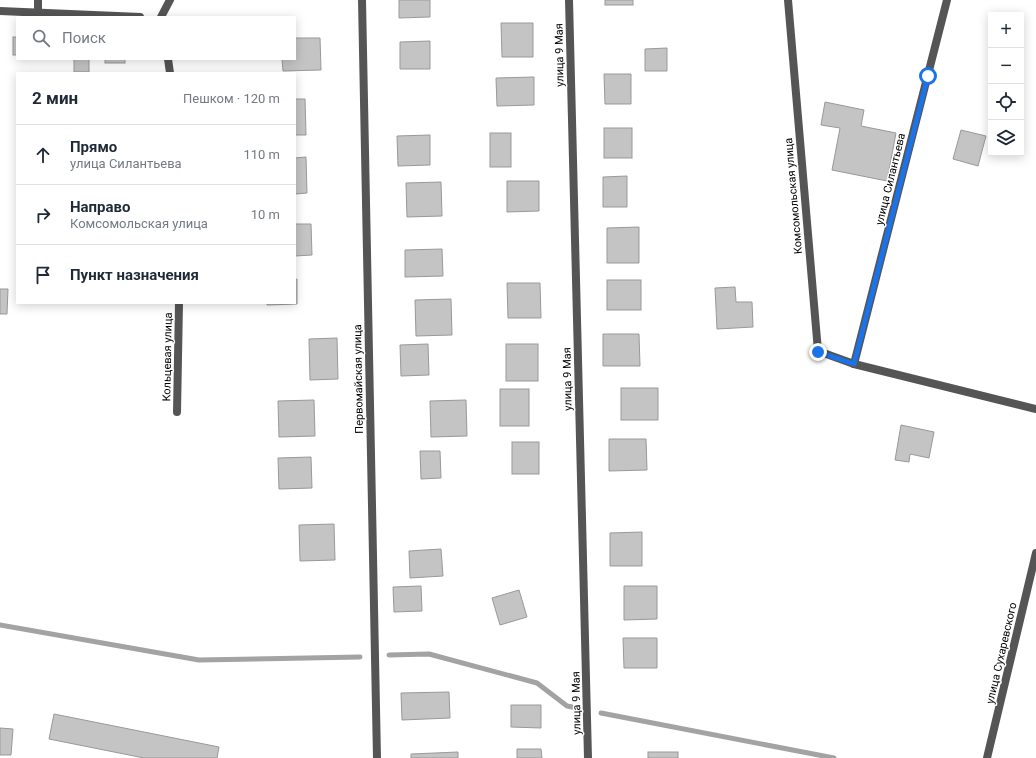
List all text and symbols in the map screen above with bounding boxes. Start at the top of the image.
map controls [988,12,1024,156]
button: + [988,12,1024,48]
search box [16,16,296,60]
street label: улица 9 Мая [552,23,567,87]
icon: search [30,27,52,49]
text: Поиск [62,29,106,47]
button: − [988,48,1024,84]
route start [919,67,937,85]
button: locate [988,84,1024,120]
text: 2 мин [32,88,78,108]
text: Пешком · 120 m [183,91,280,106]
button: layers [988,120,1024,156]
street label: улица Силантьева [873,132,908,227]
street label: Комсомольская улица [782,137,805,255]
text: Прямо [70,138,117,156]
icon: ahead [32,144,54,166]
text: 110 m [243,147,280,162]
text: улица Силантьева [70,156,182,171]
text: Направо [70,198,131,216]
icon: right [32,204,54,226]
text: 10 m [251,207,280,222]
text: Комсомольская улица [70,216,208,231]
icon: arrive [32,264,54,286]
text: Пункт назначения [70,266,199,284]
street label: Кольцевая улица [160,312,175,402]
street label: Первомайская улица [351,324,366,434]
route end [809,343,827,361]
street label: улица 9 Мая [560,347,575,411]
street label: улица Сухаревского [983,601,1019,705]
street label: улица 9 Мая [569,671,584,735]

